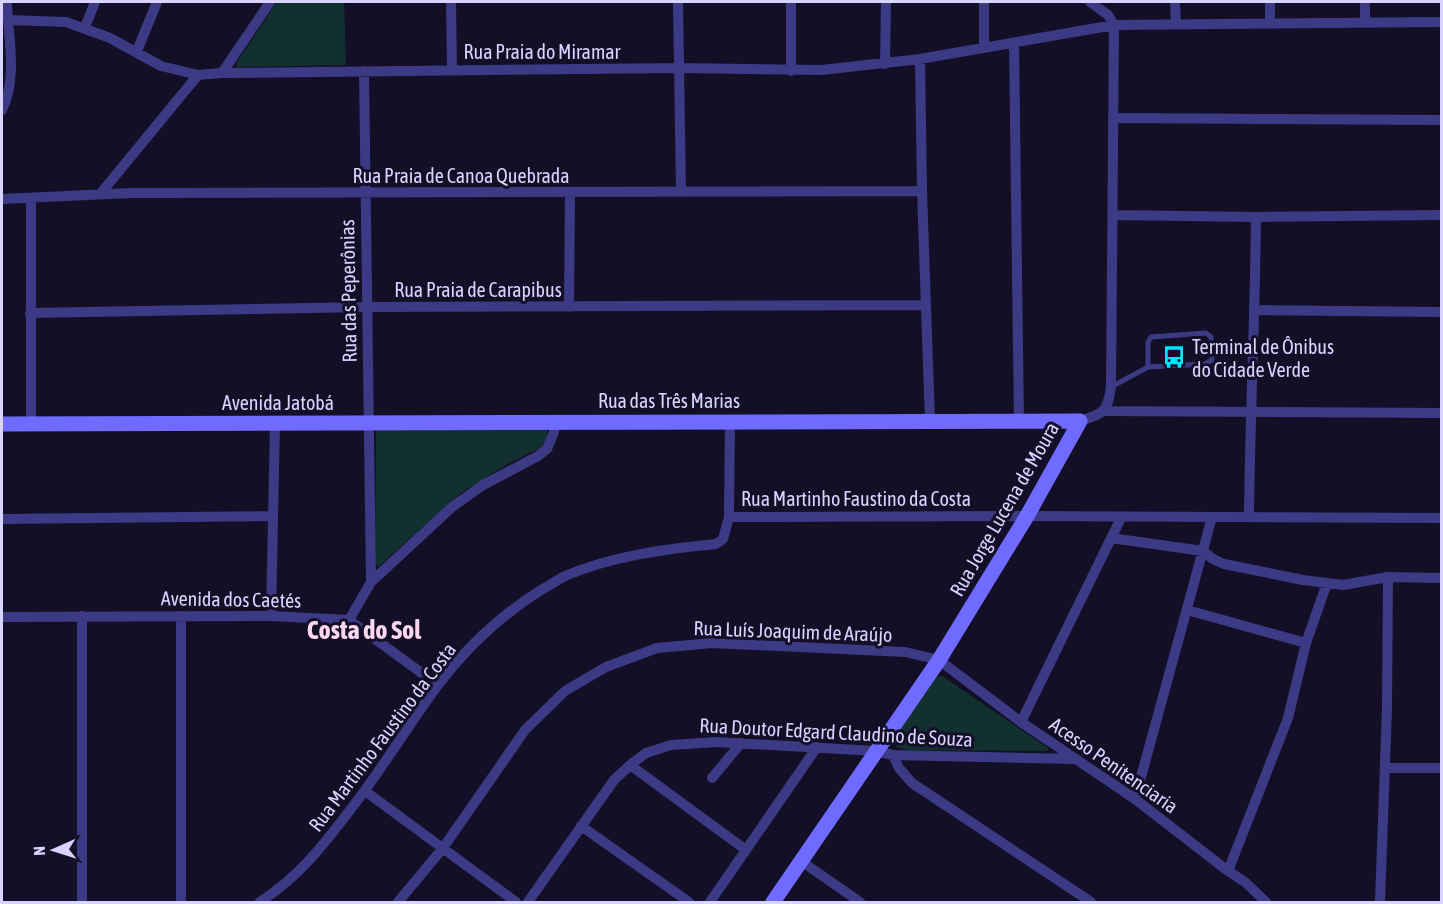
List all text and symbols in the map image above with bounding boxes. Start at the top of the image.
street label: Rua Praia do Miramar [464,40,622,63]
street label: Rua Praia de Canoa Quebrada [352,164,570,187]
street label: Rua das Peperônias [335,219,361,363]
street label: Rua Praia de Carapibus [394,278,562,301]
place label: Terminal de Ônibus do Cidade Verde [1192,335,1334,381]
bus stop icon: Terminal de Ônibus do Cidade Verde [1161,344,1187,370]
street label: Rua das Três Marias [598,389,740,412]
street label: Avenida Jatobá [222,391,334,414]
street label: Rua Jorge Lucena de Moura [945,418,1063,600]
street label: Rua Martinho Faustino da Costa [741,487,971,510]
street label: Avenida dos Caetés [161,586,301,612]
district label: Costa do Sol [307,615,422,645]
street label: Rua Luís Joaquim de Araújo [693,616,893,646]
street label: Rua Martinho Faustino da Costa [304,638,460,836]
street label: Acesso Penitenciaria [1046,712,1182,818]
street label: Rua Doutor Edgard Claudino de Souza [699,713,973,751]
north arrow [24,820,84,880]
text: N [30,846,48,856]

